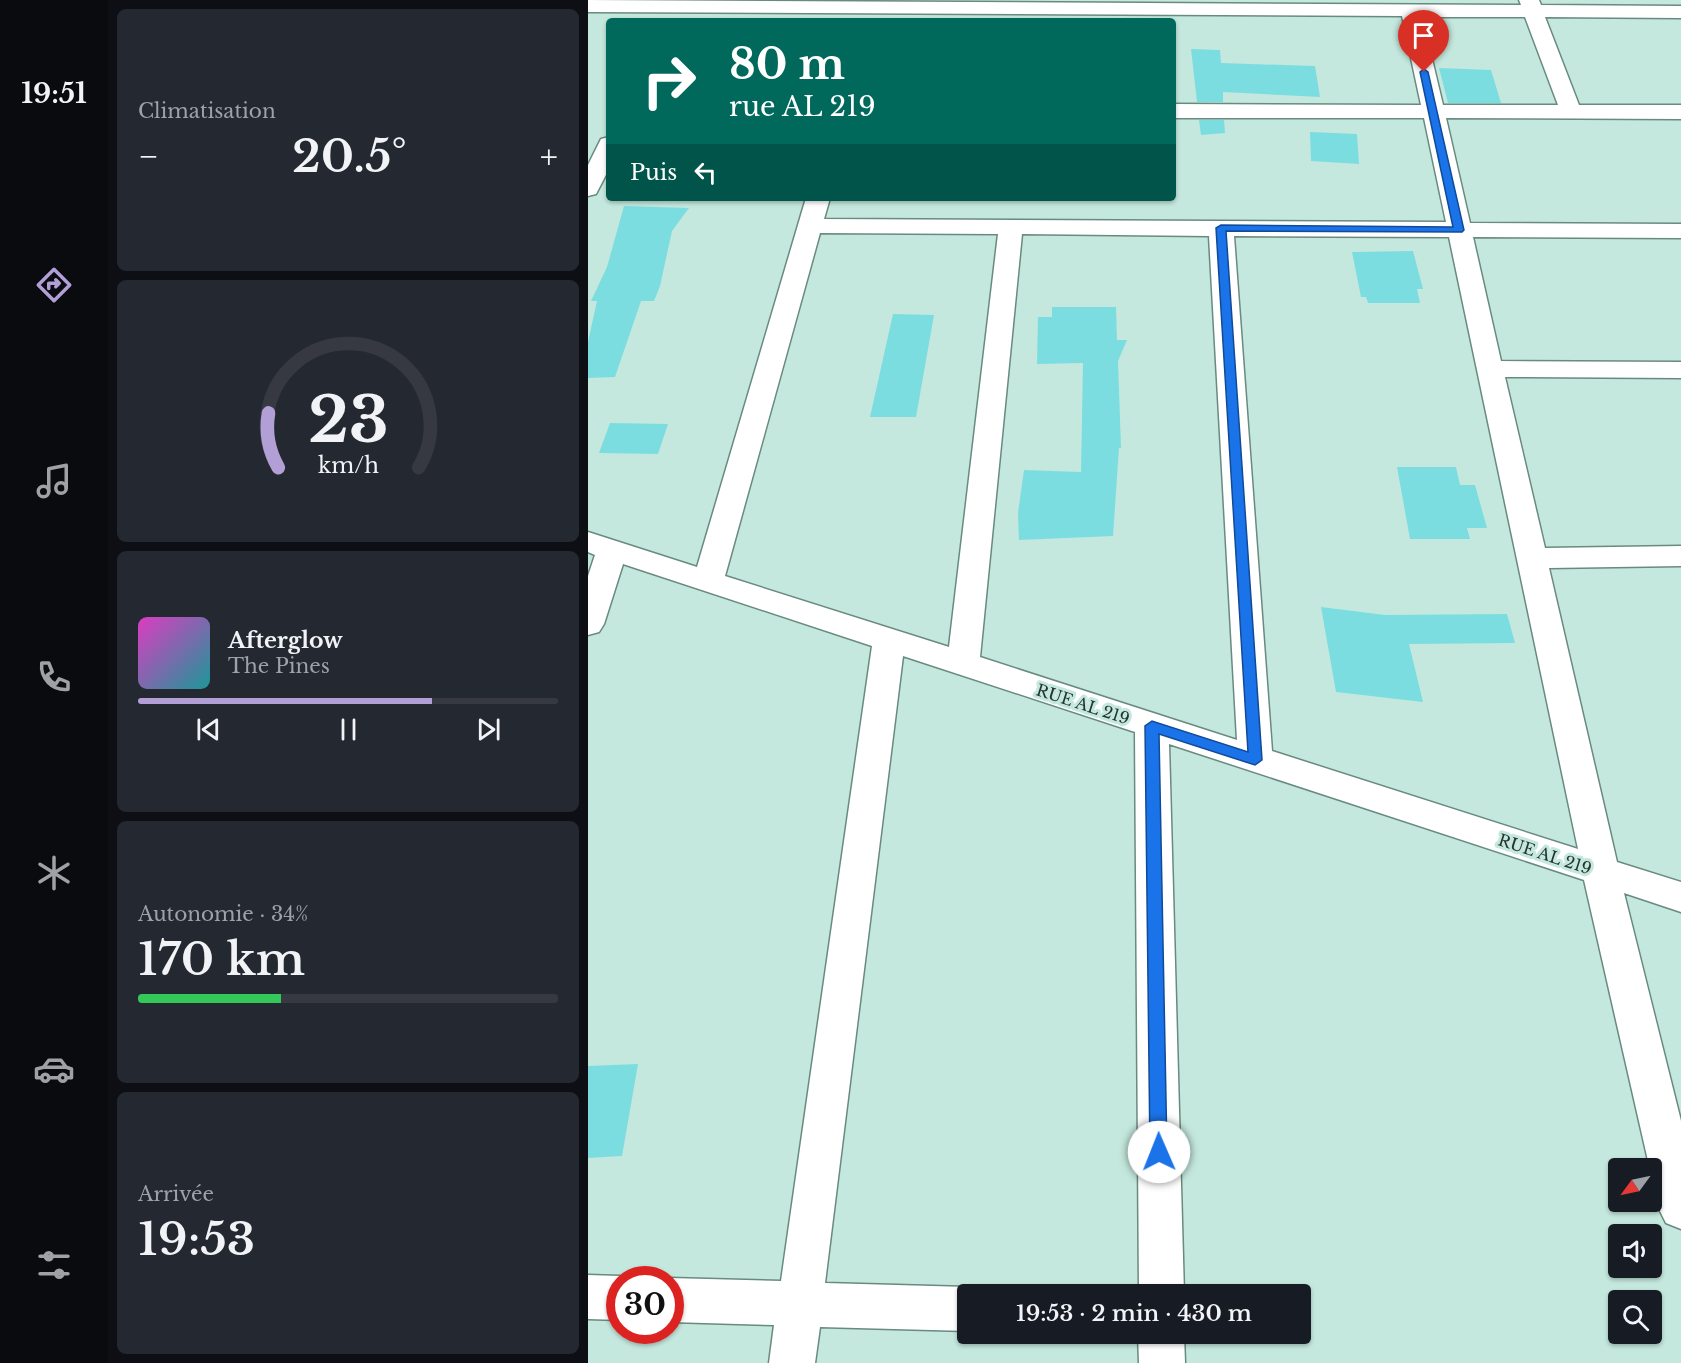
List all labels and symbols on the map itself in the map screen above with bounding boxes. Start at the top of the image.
pin [1398,10,1449,72]
street label: RUE AL 219 [1034,680,1132,728]
street label: RUE AL 219 [1496,830,1594,878]
position arrow [1127,1120,1191,1184]
north arrow [1608,1158,1662,1212]
speed limit sign: 30 [606,1266,684,1344]

